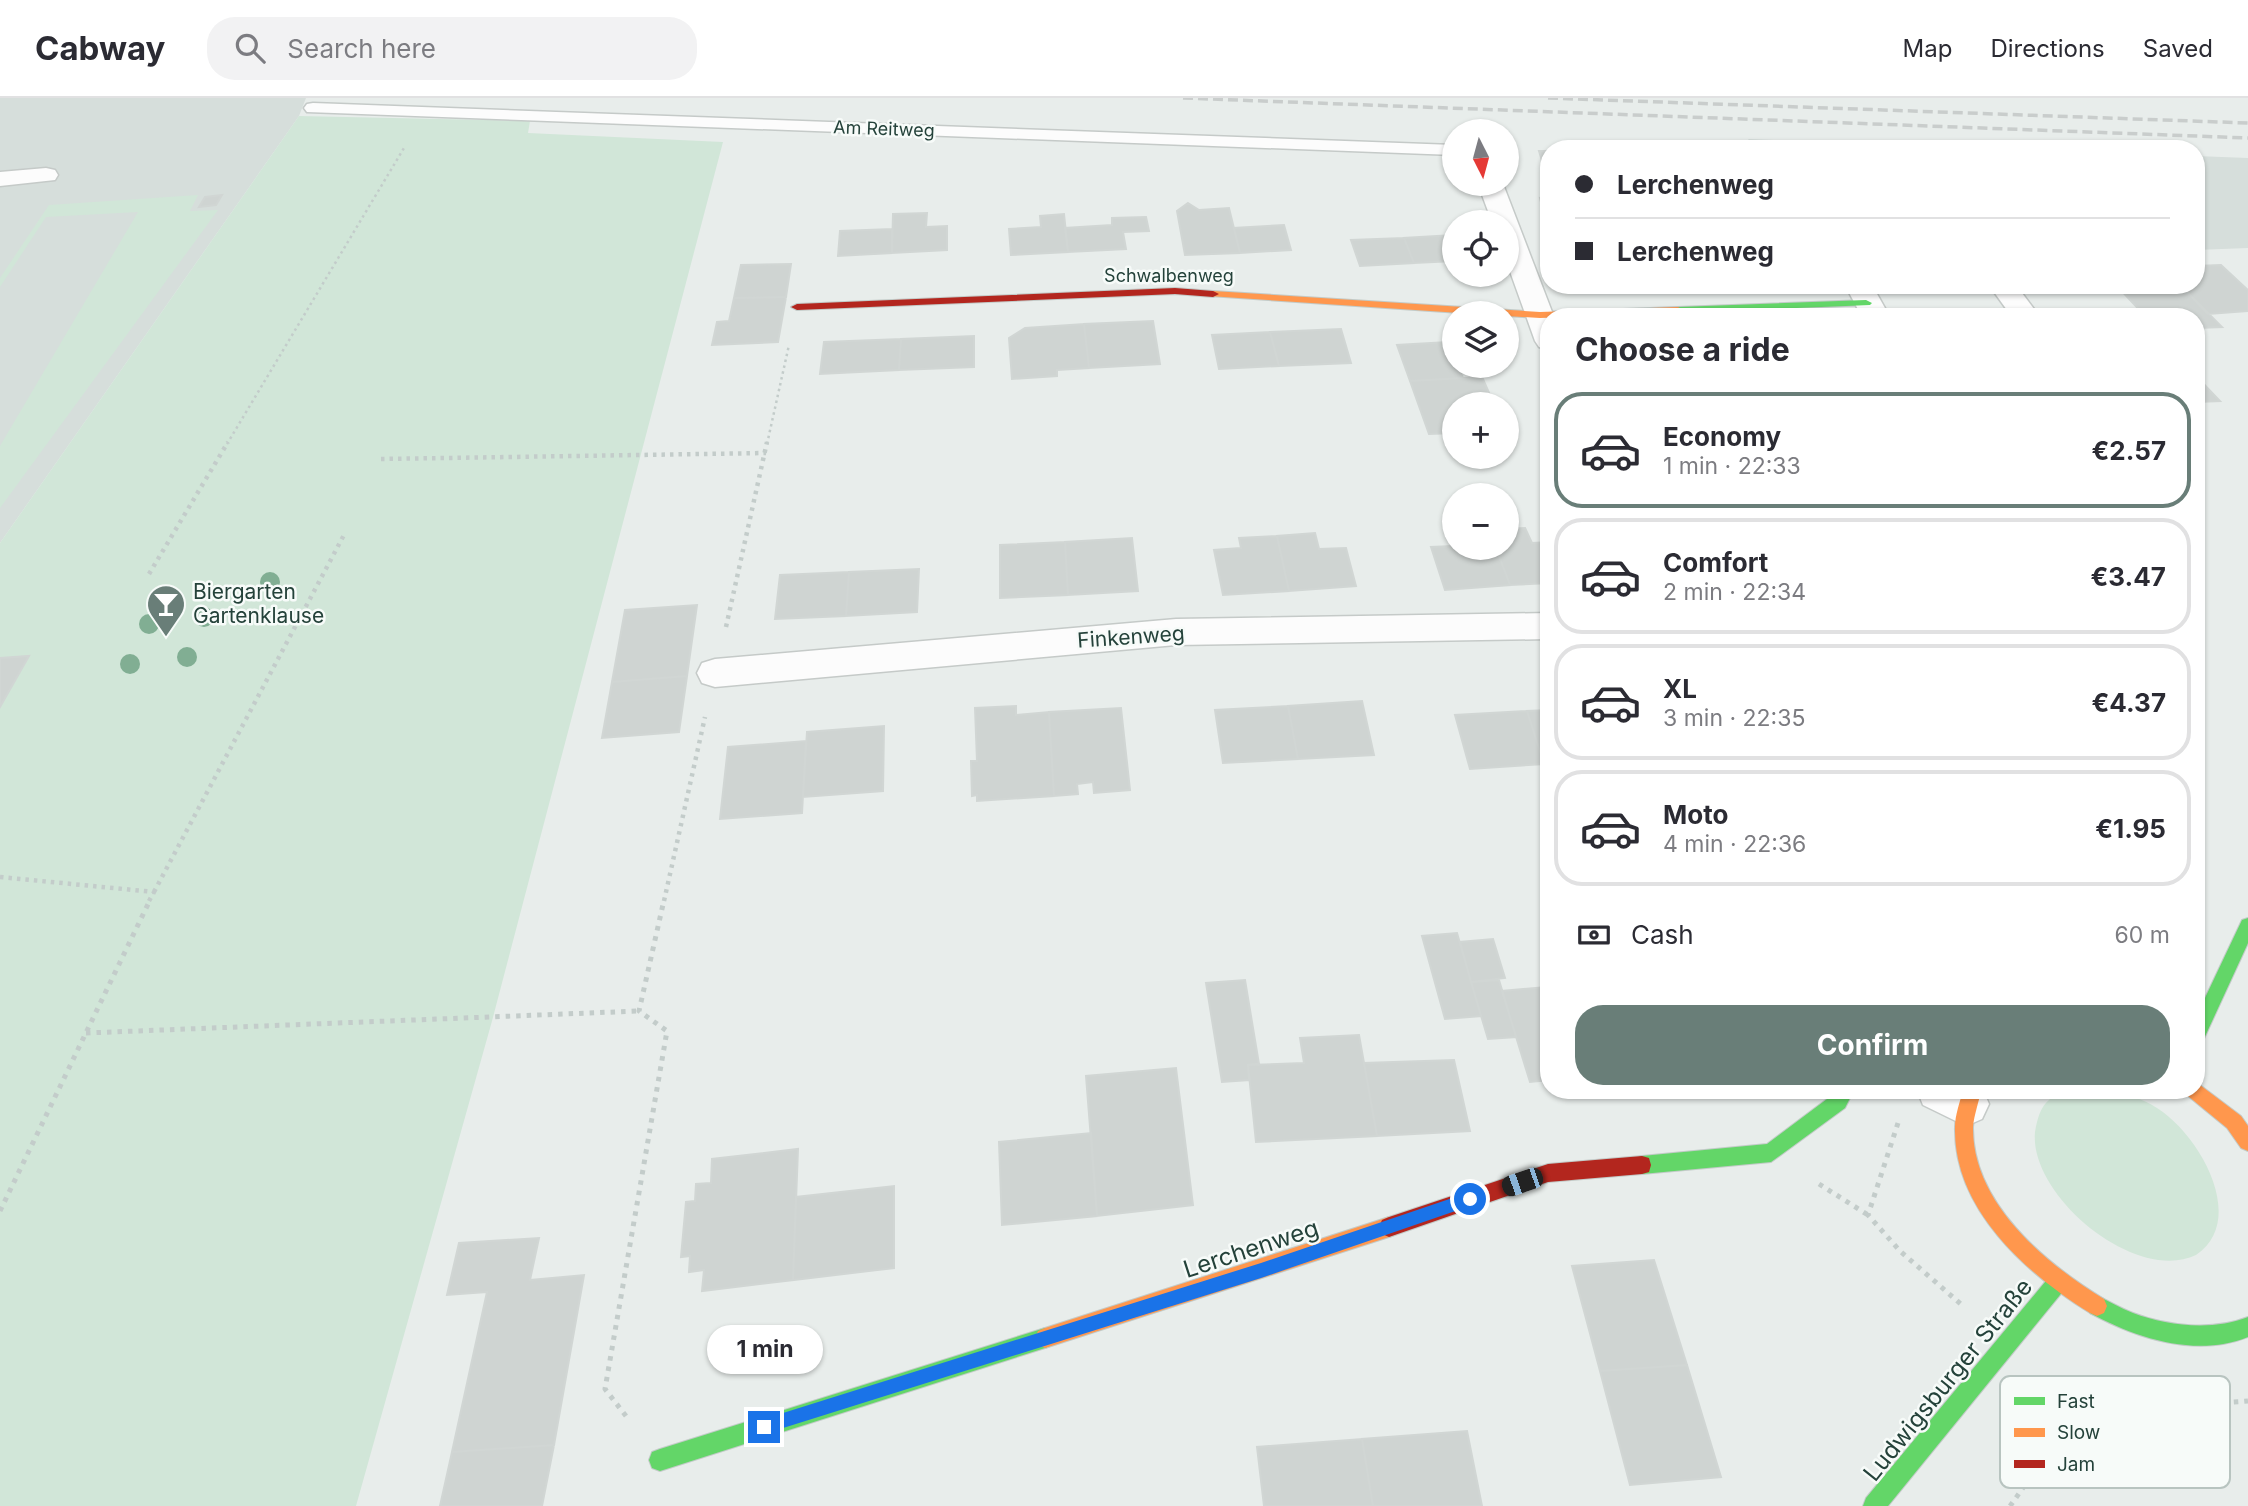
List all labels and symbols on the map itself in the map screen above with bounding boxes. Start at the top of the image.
street label: Am Reitweg [833,116,935,141]
north arrow [1442,119,1519,196]
street label: Schwalbenweg [1104,265,1234,286]
place label: Biergarten Gartenklause [193,579,324,628]
bar icon: Biergarten Gartenklause [145,583,187,638]
street label: Finkenweg [1076,620,1185,653]
car [1499,1165,1546,1199]
route start [1454,1183,1486,1215]
street label: Lerchenweg [1180,1213,1322,1284]
street label: Ludwigsburger Straße [1857,1273,2038,1487]
callout: 1 min [706,1326,822,1374]
legend [2000,1376,2230,1488]
text: Fast [2057,1390,2095,1413]
route end [748,1411,780,1443]
text: Slow [2057,1421,2100,1444]
text: Jam [2057,1453,2095,1476]

